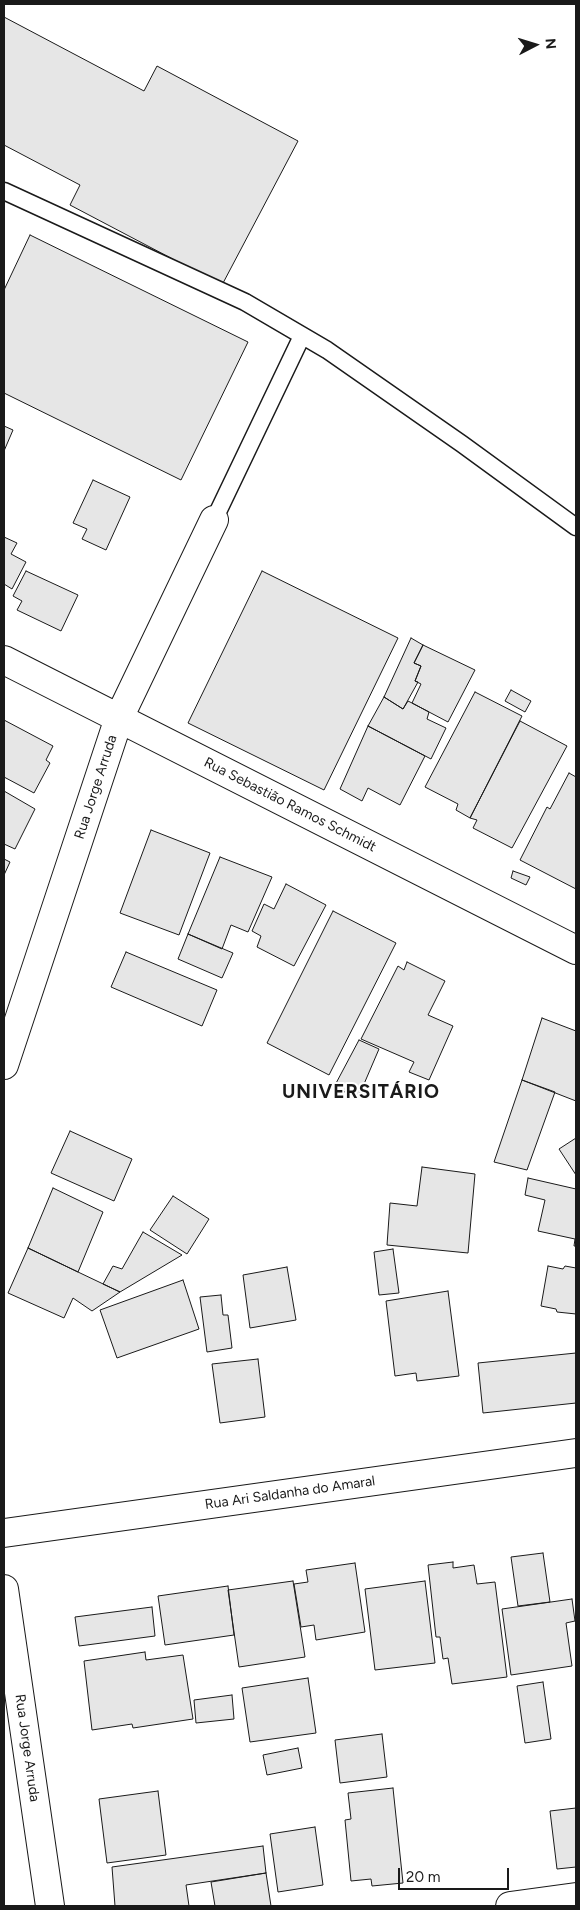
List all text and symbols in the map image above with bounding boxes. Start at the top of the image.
north arrow [510,20,560,70]
text: N [542,38,559,50]
street label: Rua Jorge Arruda [71,733,121,841]
street label: Rua Sebastião Ramos Schmidt [201,754,379,856]
district label: UNIVERSITÁRIO [280,1081,442,1103]
street label: Rua Ari Saldanha do Amaral [204,1473,376,1513]
street label: Rua Jorge Arruda [11,1693,43,1803]
scale bar [400,1858,511,1890]
text: 20 m [406,1868,440,1886]

